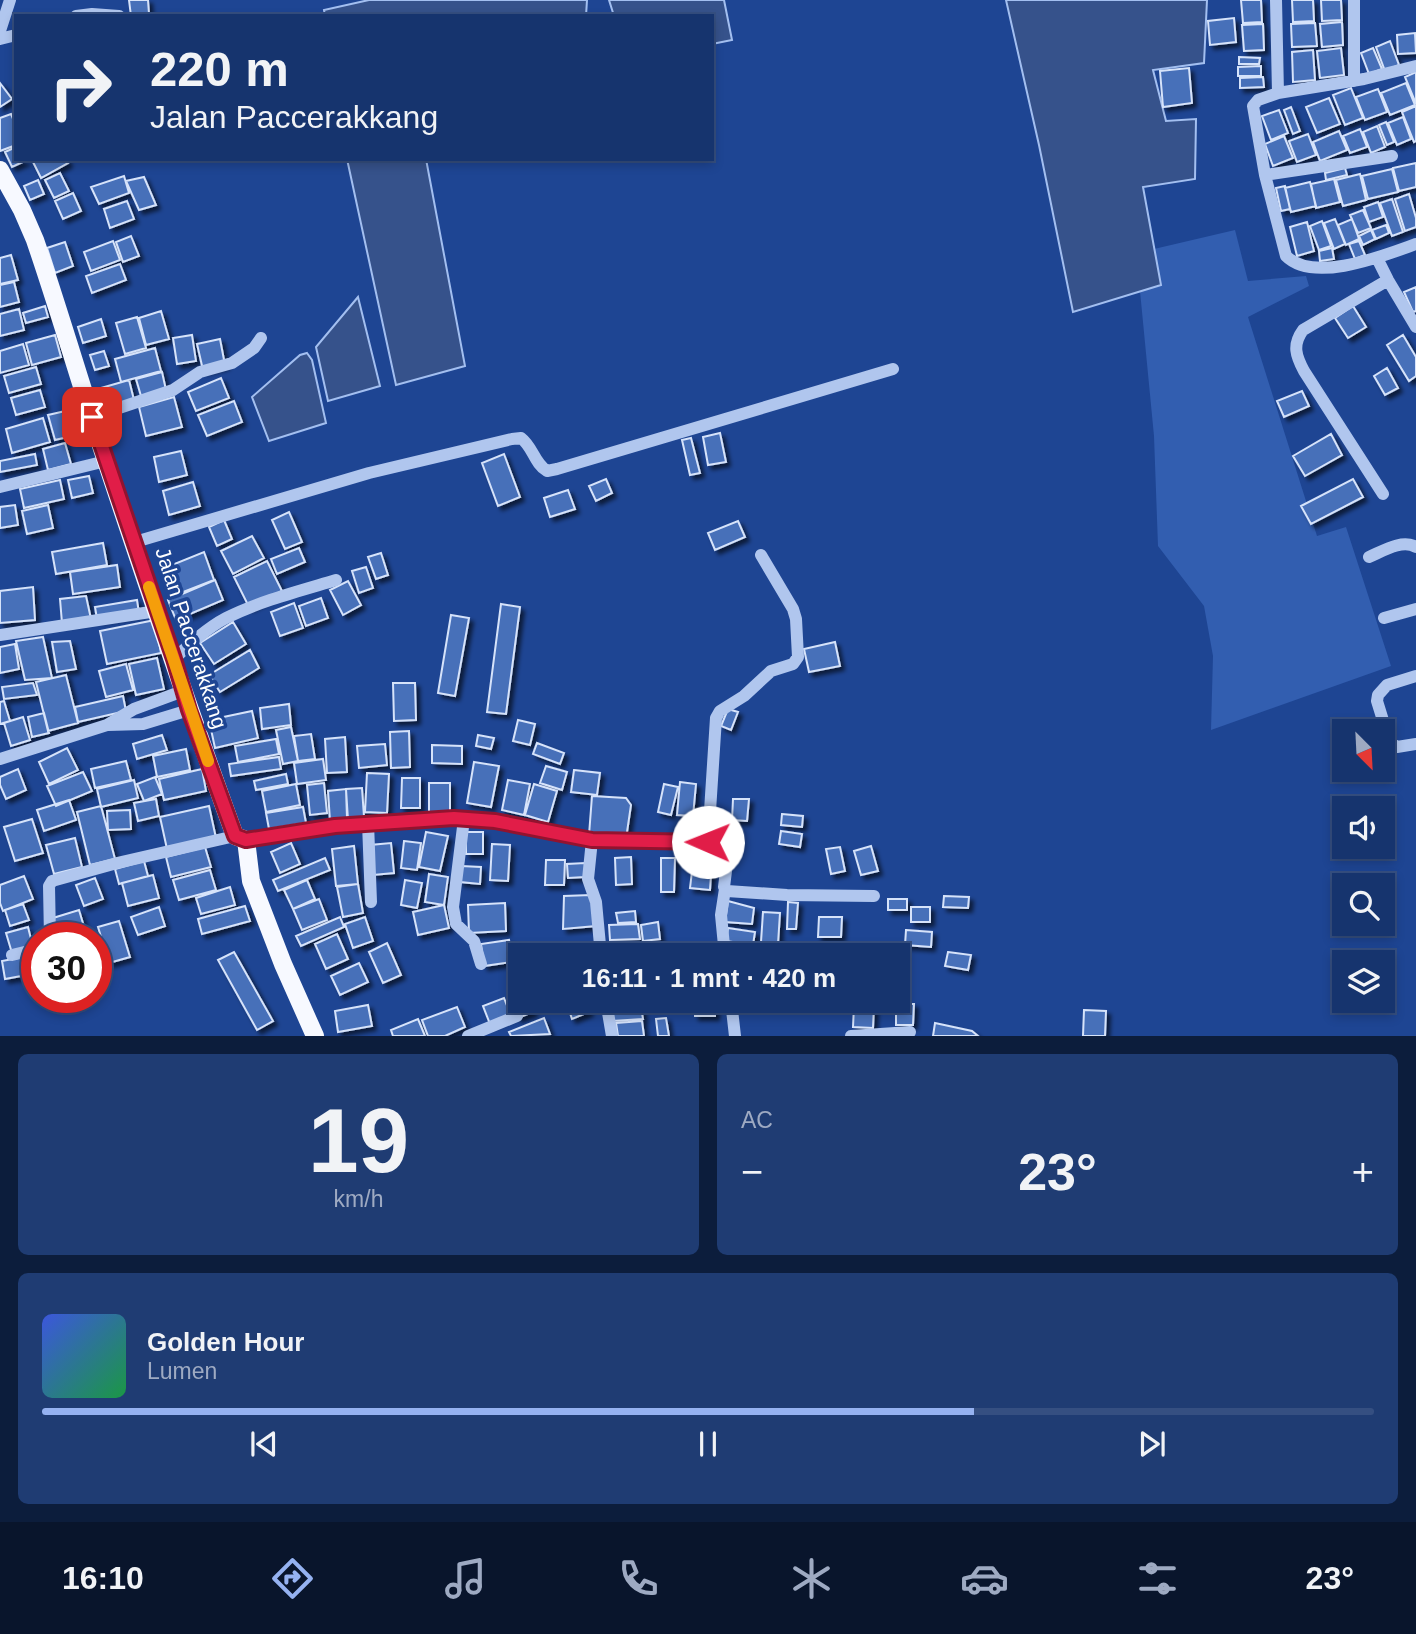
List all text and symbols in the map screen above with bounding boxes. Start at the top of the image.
icon: right [35,42,126,133]
text: 220 m [150,42,289,96]
text: Jalan Paccerakkang [150,99,438,135]
pin [62,387,122,447]
icon: arrive [73,398,111,436]
street label: Jalan Paccerakkang [151,544,232,731]
north arrow [1332,719,1395,782]
map controls [1332,719,1395,1013]
button: sound [1332,796,1395,859]
position arrow [671,805,745,879]
button: search [1332,873,1395,936]
speed limit sign: 30 [21,922,112,1013]
button: layers [1332,950,1395,1013]
text: 16:11 · 1 mnt · 420 m [582,963,836,993]
text: 19 [308,1090,409,1191]
text: AC [741,1107,773,1133]
text: 23° [1018,1143,1097,1201]
text: − [741,1151,763,1193]
text: + [1352,1151,1374,1193]
text: km/h [334,1186,383,1212]
text: Golden Hour [147,1327,304,1357]
text: Lumen [147,1358,217,1384]
icon: previous [245,1425,283,1463]
icon: pause [689,1425,727,1463]
icon: next [1133,1425,1171,1463]
icon: directions [268,1554,317,1603]
icon: music [441,1554,490,1603]
icon: phone [614,1554,663,1603]
icon: climate [787,1554,836,1603]
icon: car [960,1554,1009,1603]
icon: filters [1133,1554,1182,1603]
text: 16:10 [62,1560,144,1596]
text: 23° [1306,1560,1354,1596]

